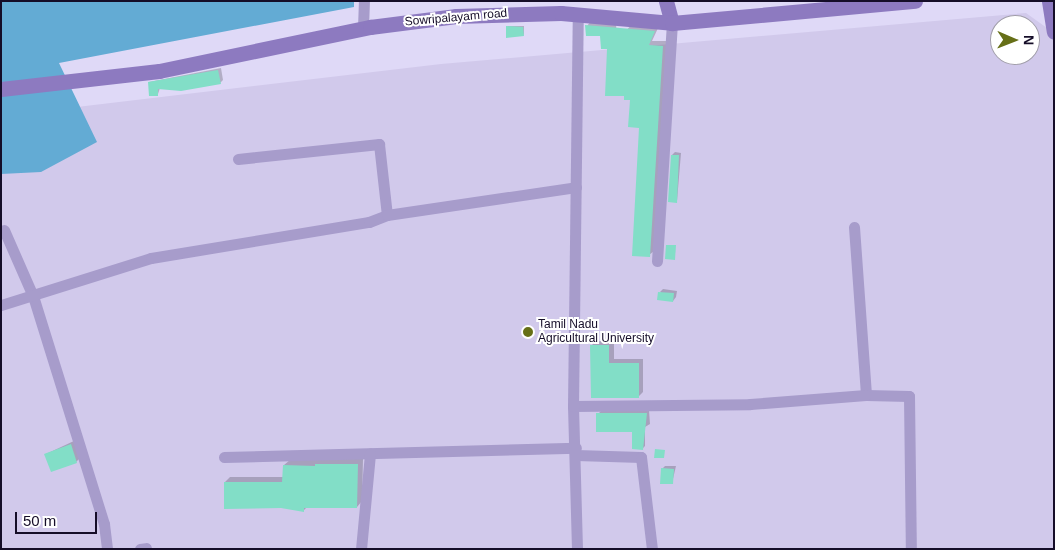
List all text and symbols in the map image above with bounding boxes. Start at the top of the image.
street label: Sowripalayam road [404,6,508,30]
north arrow [990,15,1040,65]
text: N [1021,35,1037,45]
place label: Tamil Nadu Agricultural University [538,318,654,346]
marker: Tamil Nadu Agricultural University [522,326,534,338]
scale bar [18,502,100,534]
text: 50 m [23,512,56,529]

